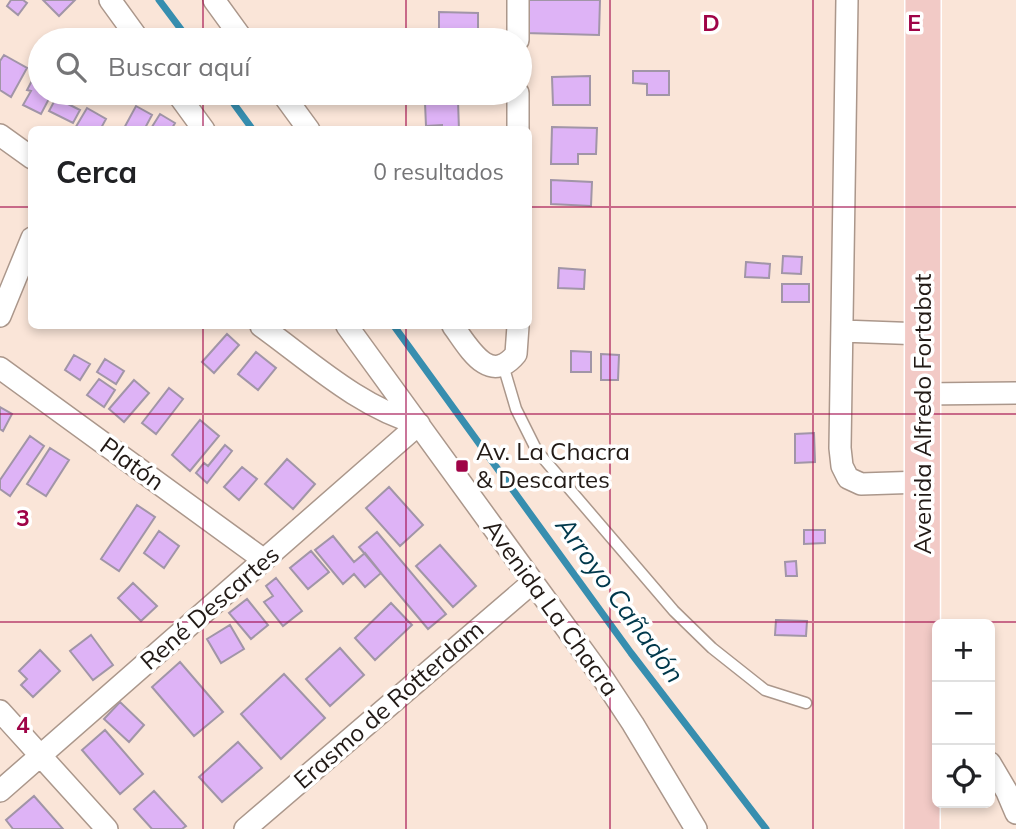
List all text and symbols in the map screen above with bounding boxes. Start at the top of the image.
text: D [702,8,720,37]
text: E [907,8,921,37]
search box [28,28,532,105]
icon: search [52,48,90,86]
text: Buscar aquí [108,50,251,83]
text: Cerca [56,153,137,191]
text: 0 resultados [373,157,504,186]
street label: Avenida Alfredo Fortabat [907,274,937,555]
street label: Platón [95,430,170,496]
place label: Av. La Chacra & Descartes [476,436,630,494]
marker: Av. La Chacra & Descartes [454,458,470,474]
text: 3 [16,503,30,532]
water label: Arroyo Cañadón [549,509,692,689]
street label: Avenida La Chacra [478,513,626,702]
street label: René Descartes [134,539,285,676]
street label: Erasmo de Rotterdam [287,614,489,795]
map controls [932,619,995,808]
button: + [932,619,995,682]
button: − [932,682,995,745]
text: 4 [16,710,30,739]
button: locate [932,745,995,808]

